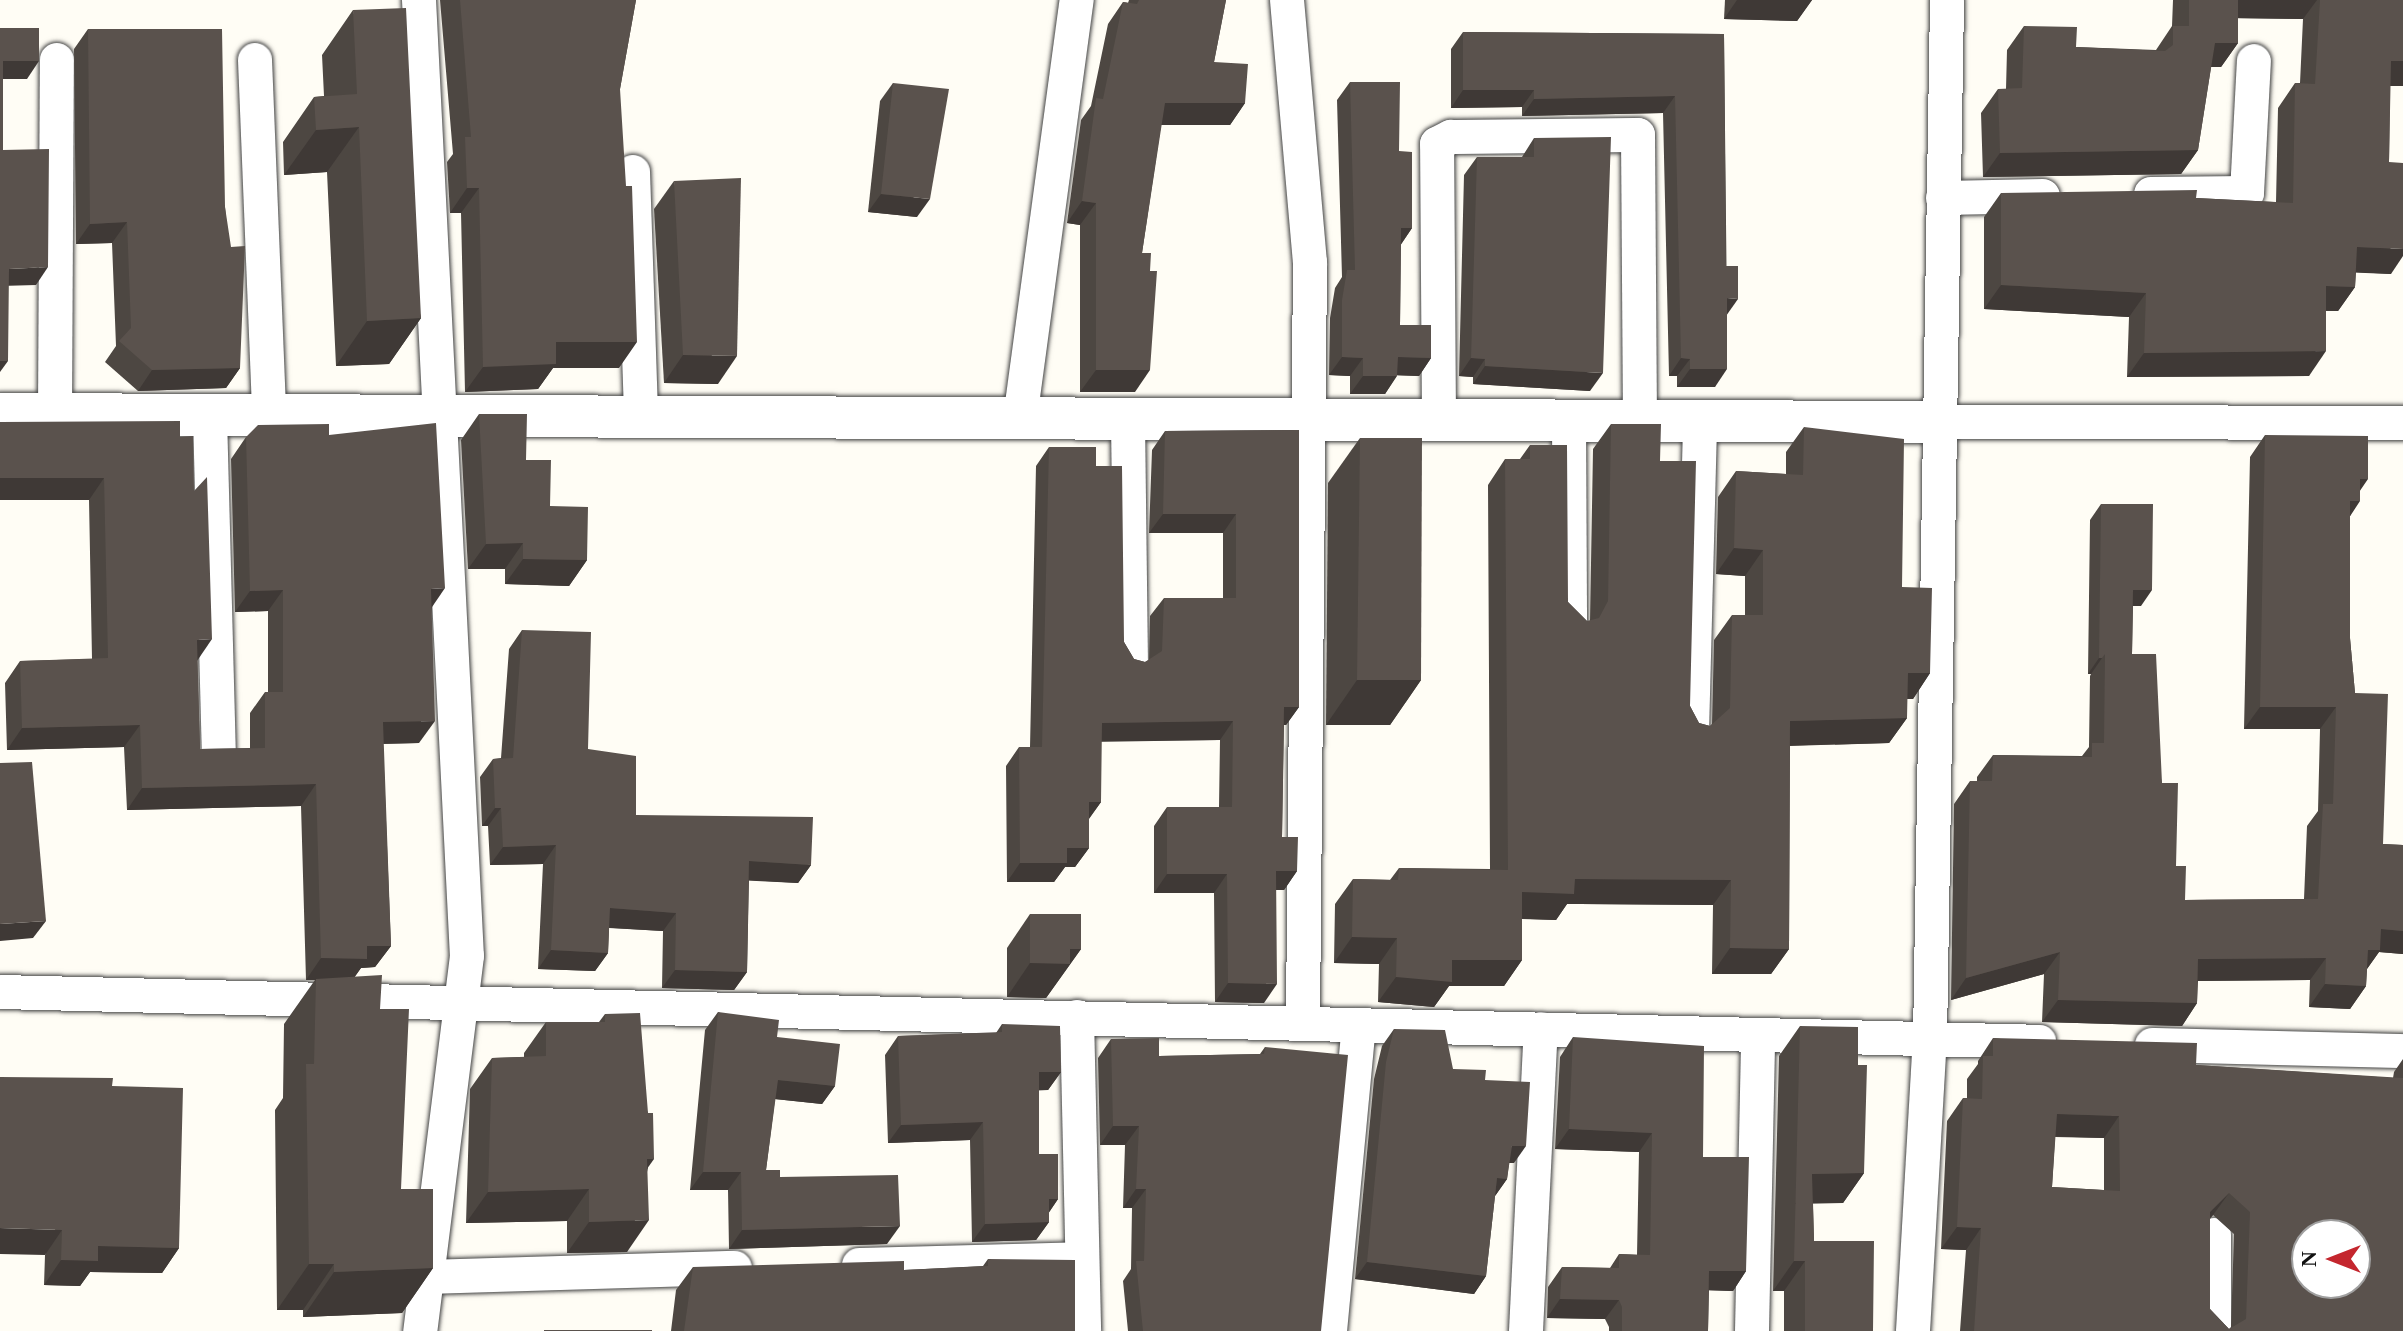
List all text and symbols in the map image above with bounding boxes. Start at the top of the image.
north arrow [2291,1219,2371,1299]
text: N [2296,1251,2321,1267]

